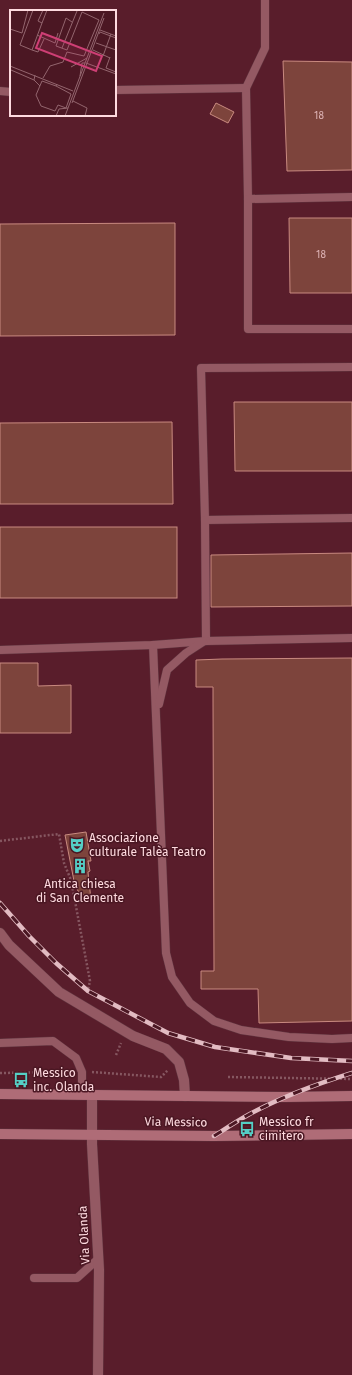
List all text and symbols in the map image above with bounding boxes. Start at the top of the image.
inset map [10,10,116,116]
house number: 18 [314,110,324,122]
house number: 18 [316,249,326,261]
place label: Associazione culturale Talèa Teatro [89,831,206,859]
theatre icon: Associazione culturale Talèa Teatro [68,836,86,854]
building icon: Antica chiesa di San Clemente [71,857,89,875]
place label: Antica chiesa di San Clemente [36,877,124,905]
place label: Messico inc. Olanda [33,1066,94,1094]
bus stop icon: Messico inc. Olanda [12,1071,30,1089]
street label: Via Messico [145,1114,207,1130]
place label: Messico fr cimitero [259,1115,314,1143]
bus stop icon: Messico fr cimitero [238,1120,256,1138]
street label: Via Olanda [75,1205,93,1265]

